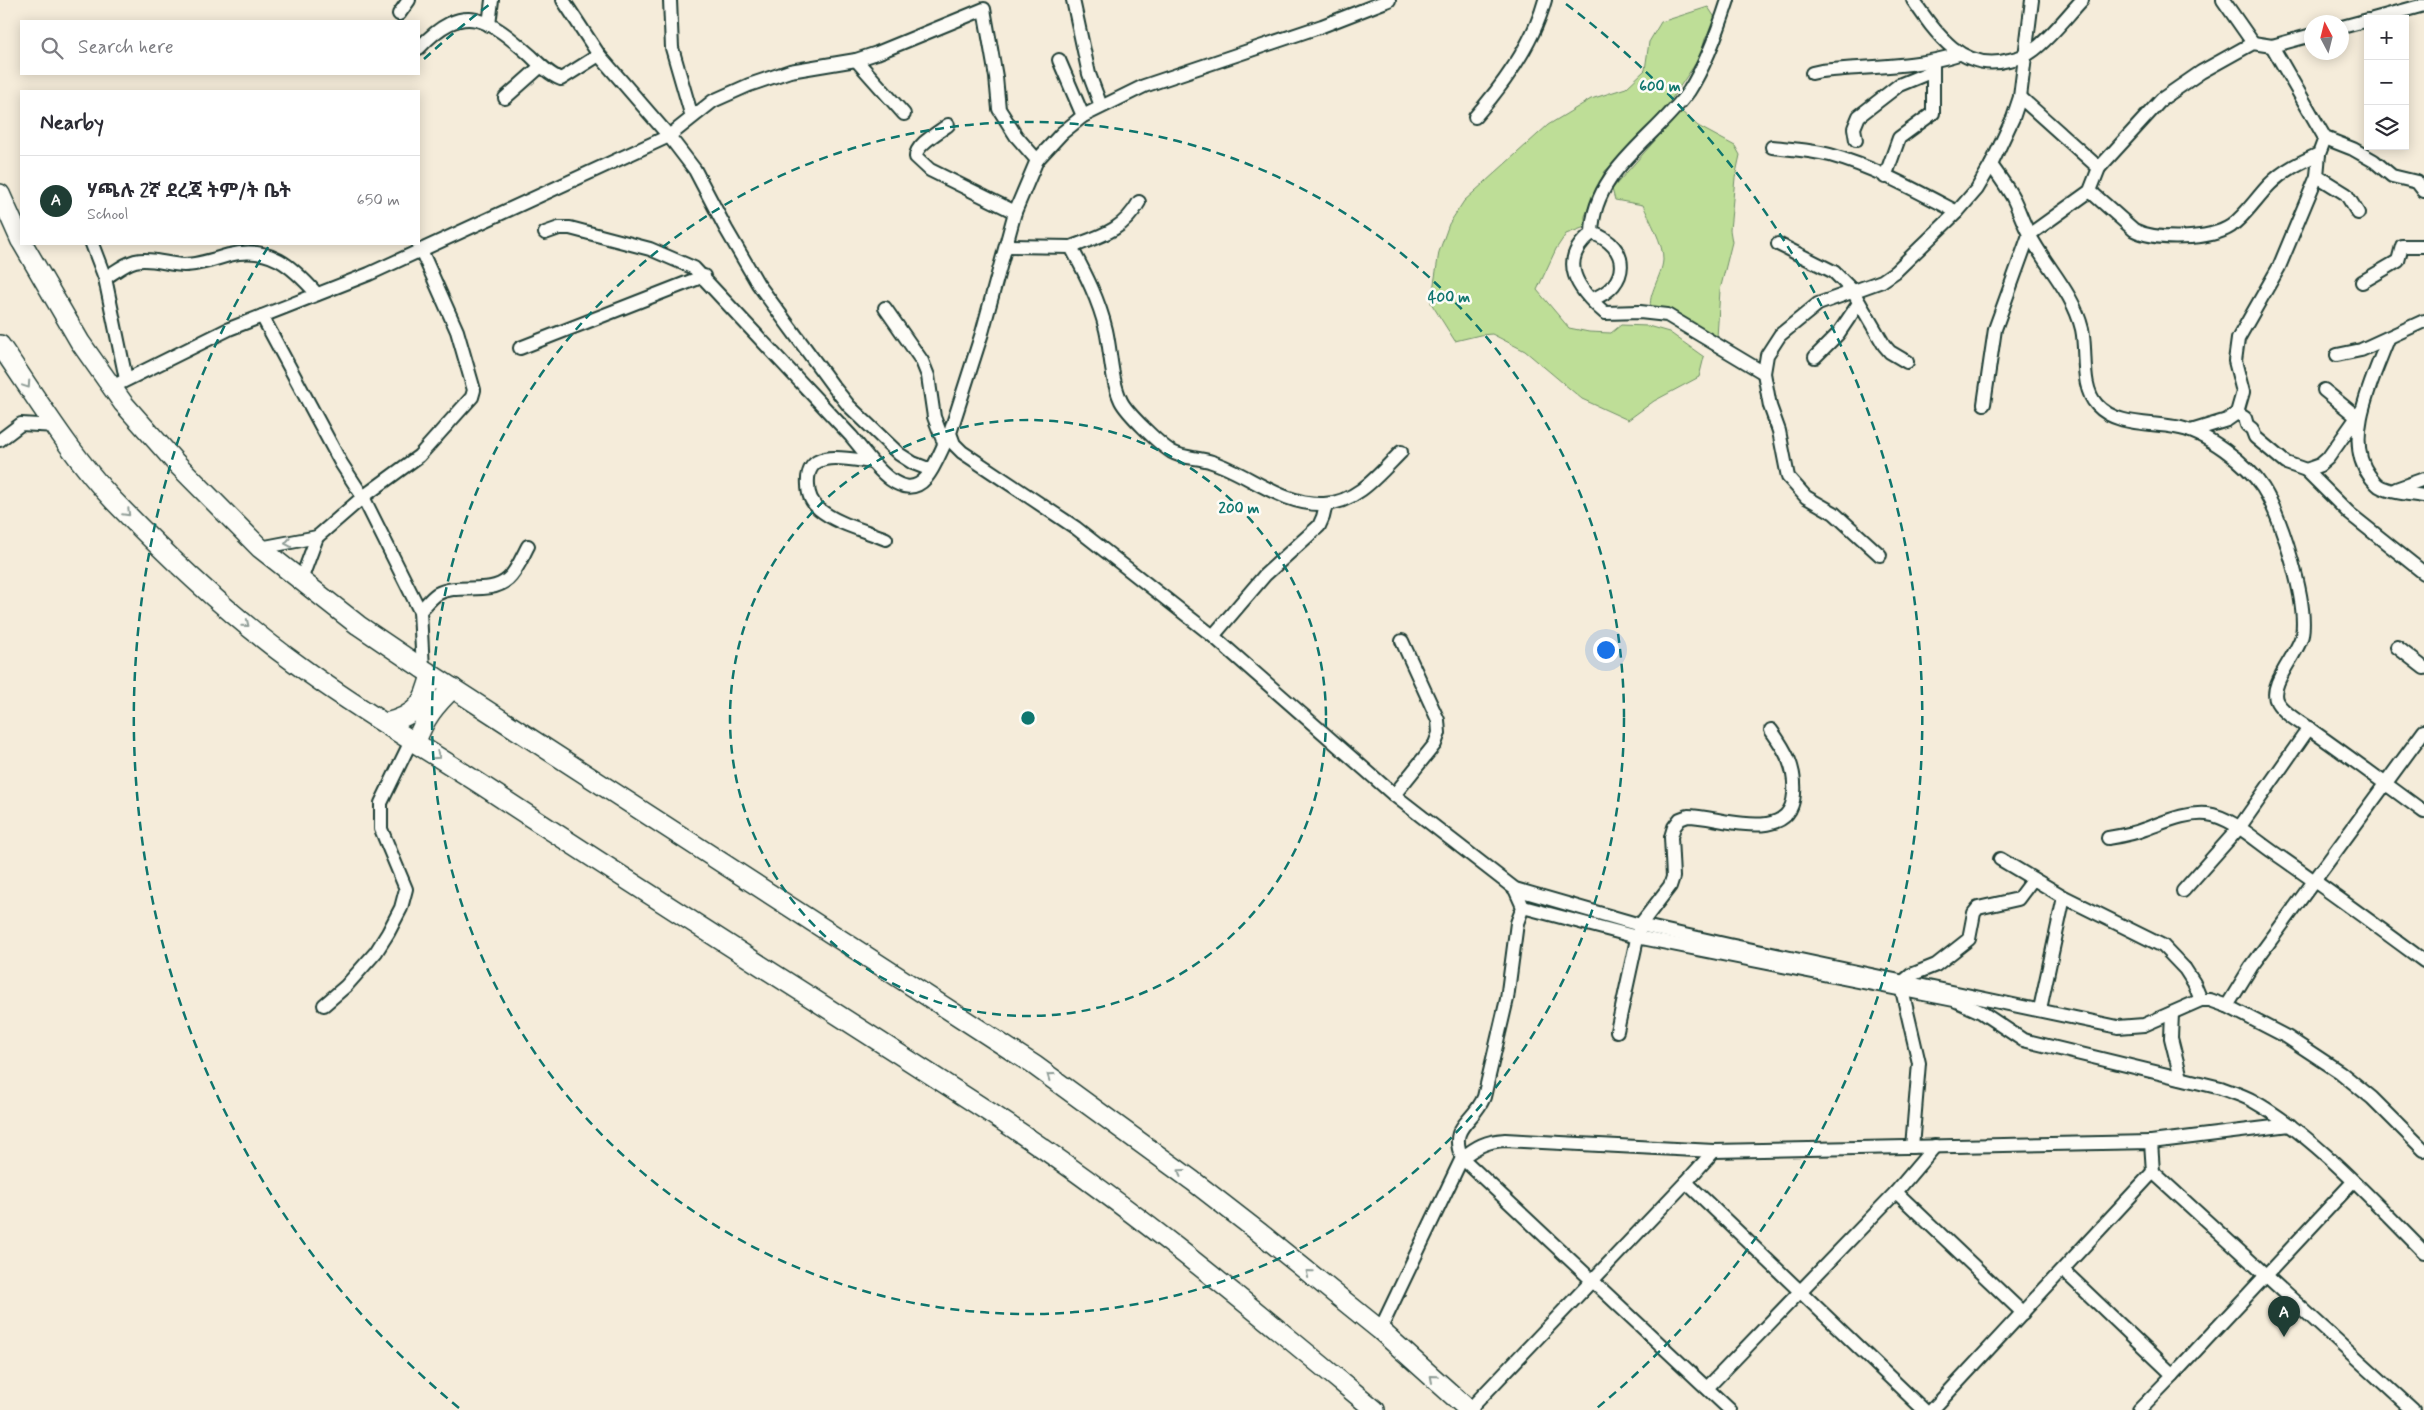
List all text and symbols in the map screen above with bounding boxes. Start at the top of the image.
north arrow [2304,15,2349,60]
map controls [2364,15,2409,150]
button: + [2364,15,2409,60]
search box [20,20,420,75]
icon: search [38,34,66,62]
text: Search here [78,35,174,60]
button: − [2364,60,2409,105]
text: 600 m [1639,77,1681,97]
button: layers [2364,105,2409,150]
text: Nearby [40,109,104,137]
text: ሃጫሉ 2ኛ ደረጃ ትም/ት ቤት [87,179,291,204]
text: A [51,190,61,211]
text: 650 m [357,190,400,211]
text: School [87,204,128,225]
text: 400 m [1428,288,1470,308]
one-way arrow [21,379,30,389]
text: 200 m [1219,499,1260,519]
one-way arrow [121,507,130,516]
one-way arrow [284,537,293,547]
one-way arrow [240,618,249,626]
your location [1593,637,1619,663]
centre of rings [1019,709,1037,727]
one-way arrow [432,749,441,759]
one-way arrow [1046,1073,1056,1082]
one-way arrow [1177,1169,1187,1178]
one-way arrow [1306,1270,1315,1278]
pin: A [2268,1296,2300,1337]
one-way arrow [1429,1375,1438,1384]

